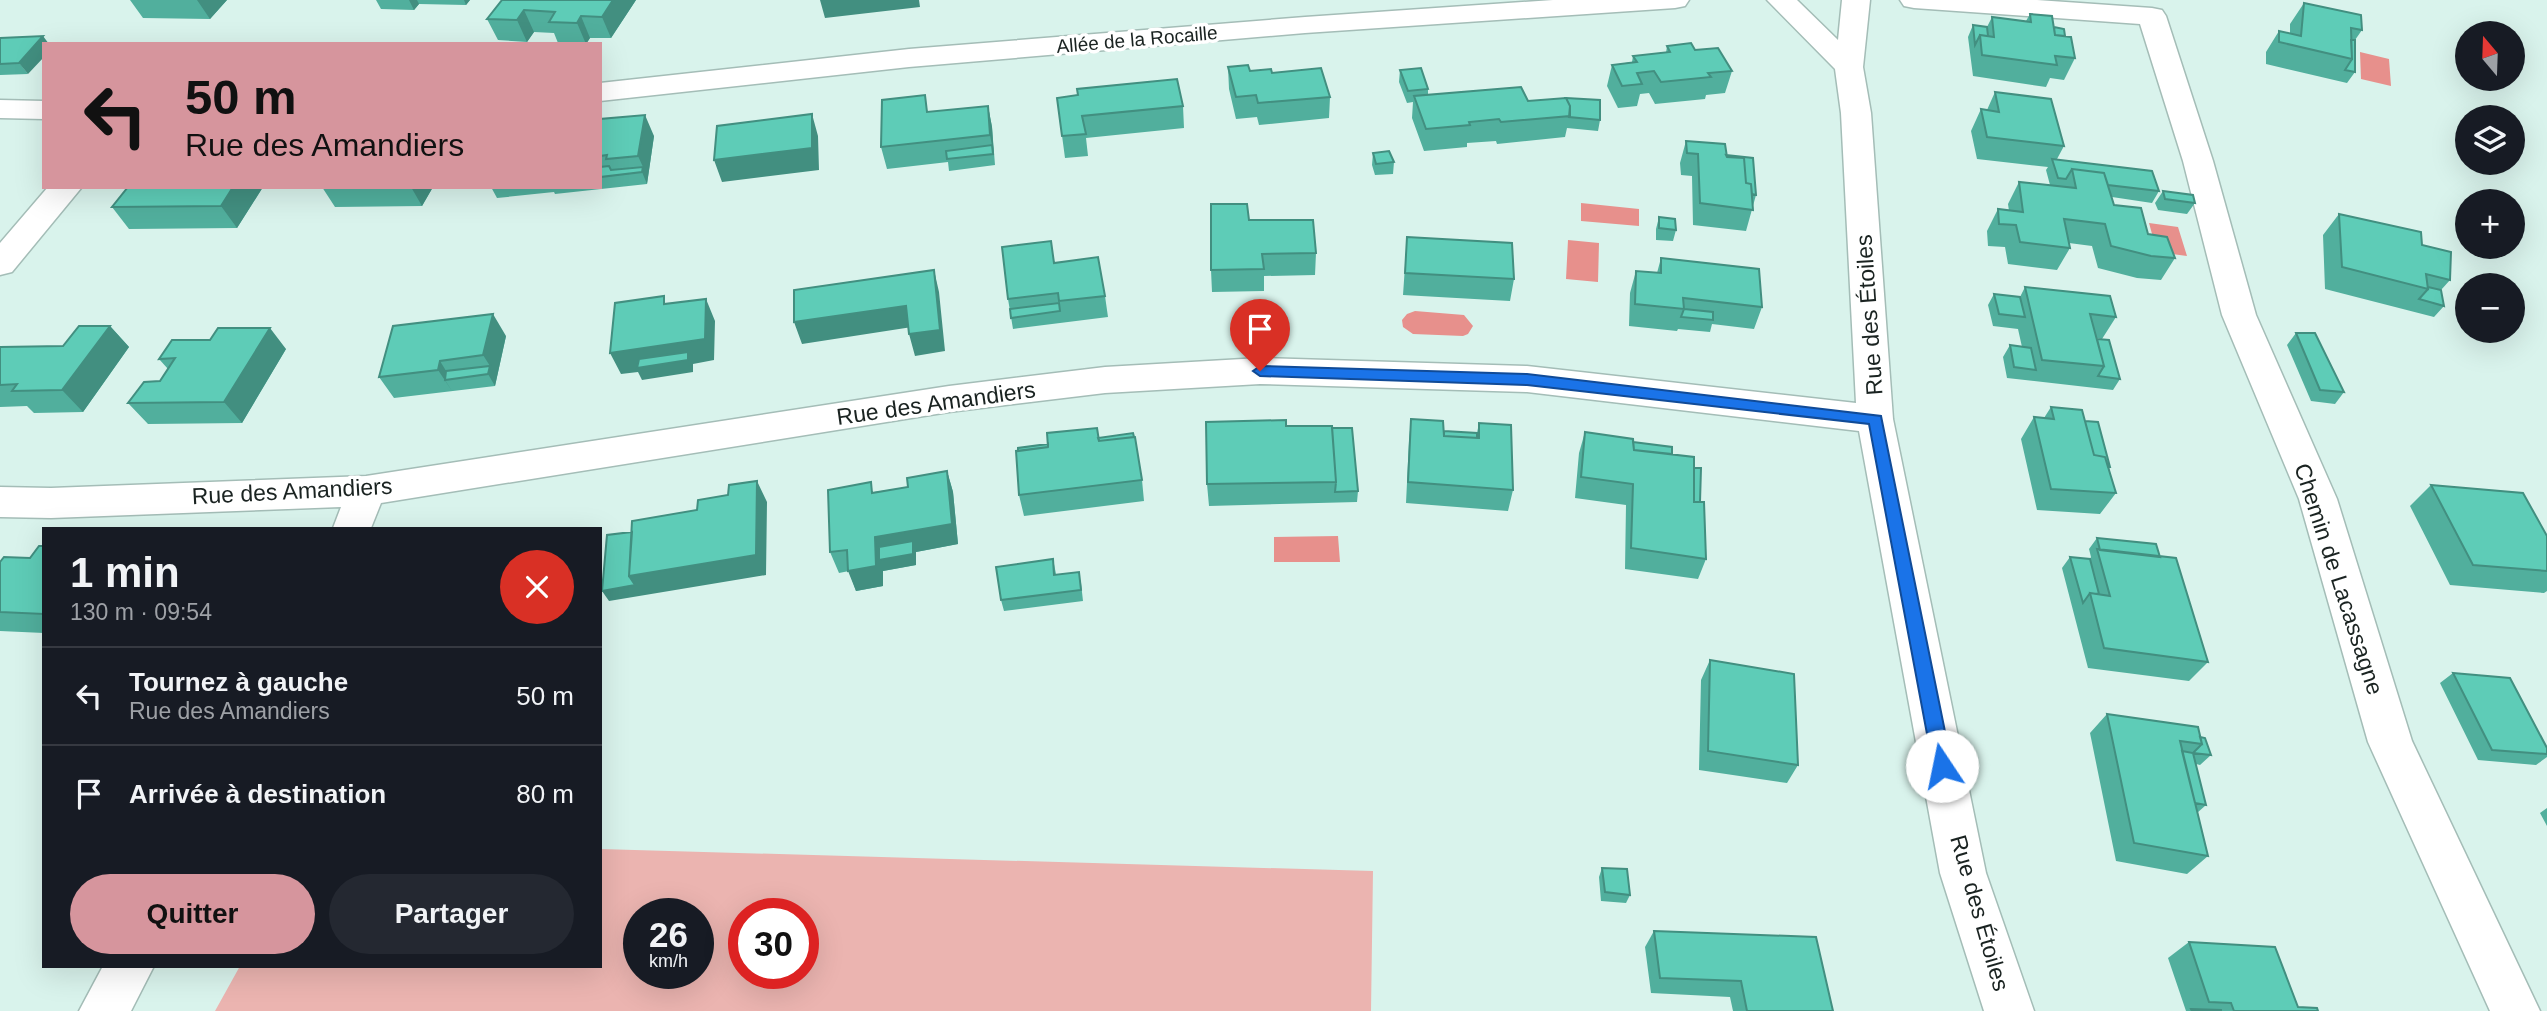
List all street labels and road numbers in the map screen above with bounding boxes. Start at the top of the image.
street label: Allée de la Rocaille [1056,22,1218,57]
street label: Rue des Étoiles [1850,234,1888,396]
street label: Rue des Amandiers [835,376,1037,430]
street label: Chemin de Lacassagne [2289,460,2389,698]
street label: Rue des Amandiers [191,473,393,509]
street label: Rue des Étoiles [1945,832,2015,994]

